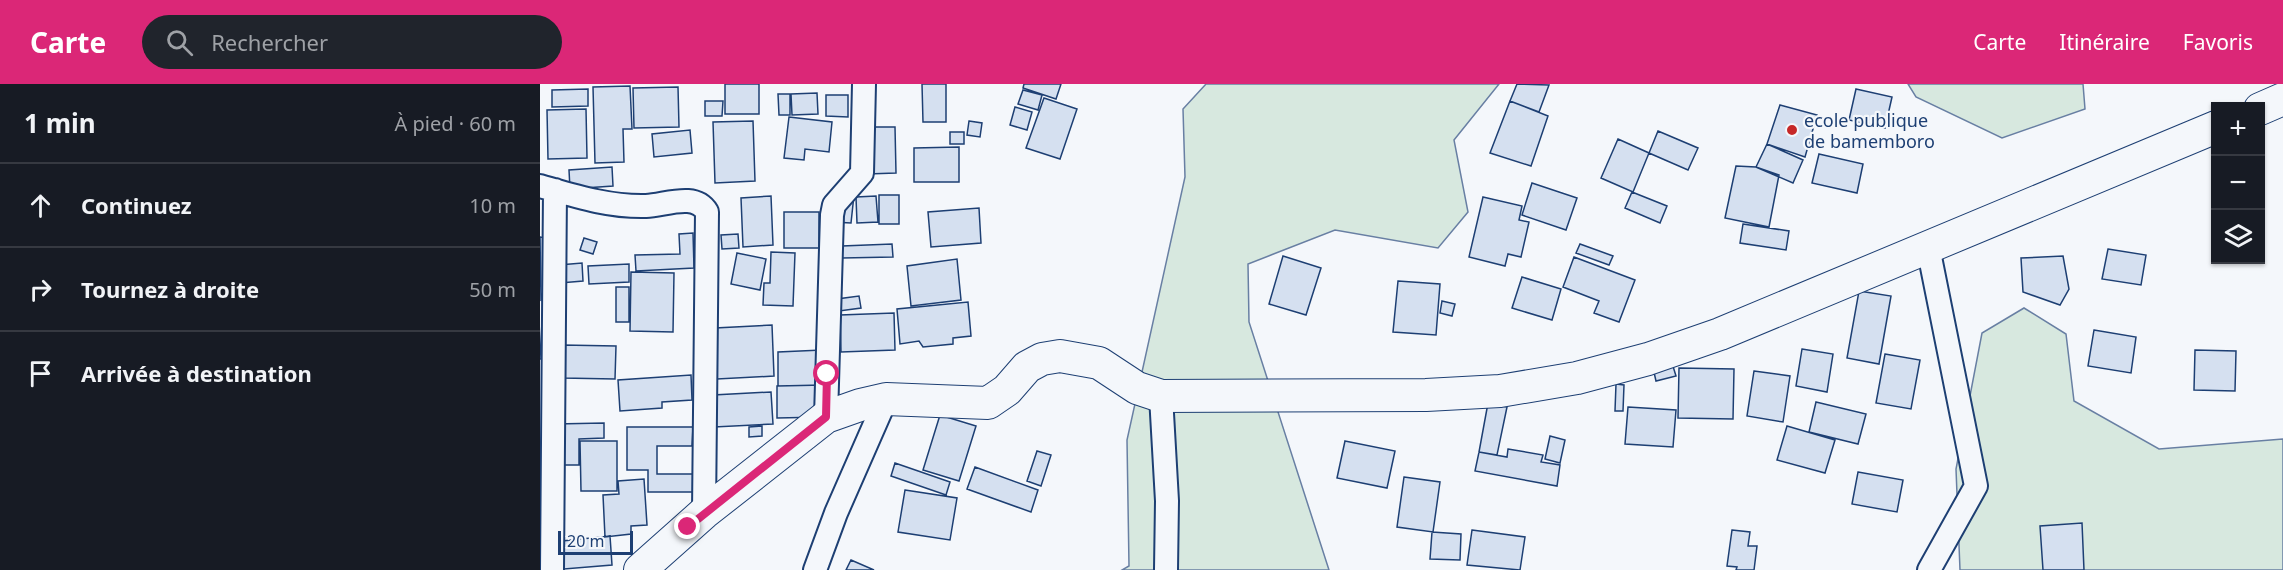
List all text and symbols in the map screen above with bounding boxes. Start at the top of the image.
search box [142,15,562,69]
text: Carte [30,23,106,61]
icon: search [163,26,196,59]
text: Rechercher [211,27,328,57]
text: Carte [1973,28,2026,56]
text: Itinéraire [2059,28,2150,56]
text: Favoris [2183,28,2253,56]
map controls [2211,102,2265,264]
button: + [2211,102,2265,156]
text: 1 min [24,105,96,141]
place label: ecole publique de bamemboro [1804,108,1935,153]
text: À pied · 60 m [394,110,516,137]
marker: ecole publique de bamemboro [1785,123,1799,137]
button: − [2211,156,2265,210]
icon: ahead [24,189,57,222]
text: Continuez [81,190,192,220]
text: 10 m [469,192,516,219]
button: layers [2211,210,2265,264]
icon: right [24,273,57,306]
text: Tournez à droite [81,274,259,304]
text: 50 m [469,276,516,303]
icon: arrive [24,357,57,390]
text: Arrivée à destination [81,358,312,388]
route start [813,360,839,386]
route end [674,513,700,539]
scale bar [558,528,633,556]
text: 20 m [567,530,604,552]

